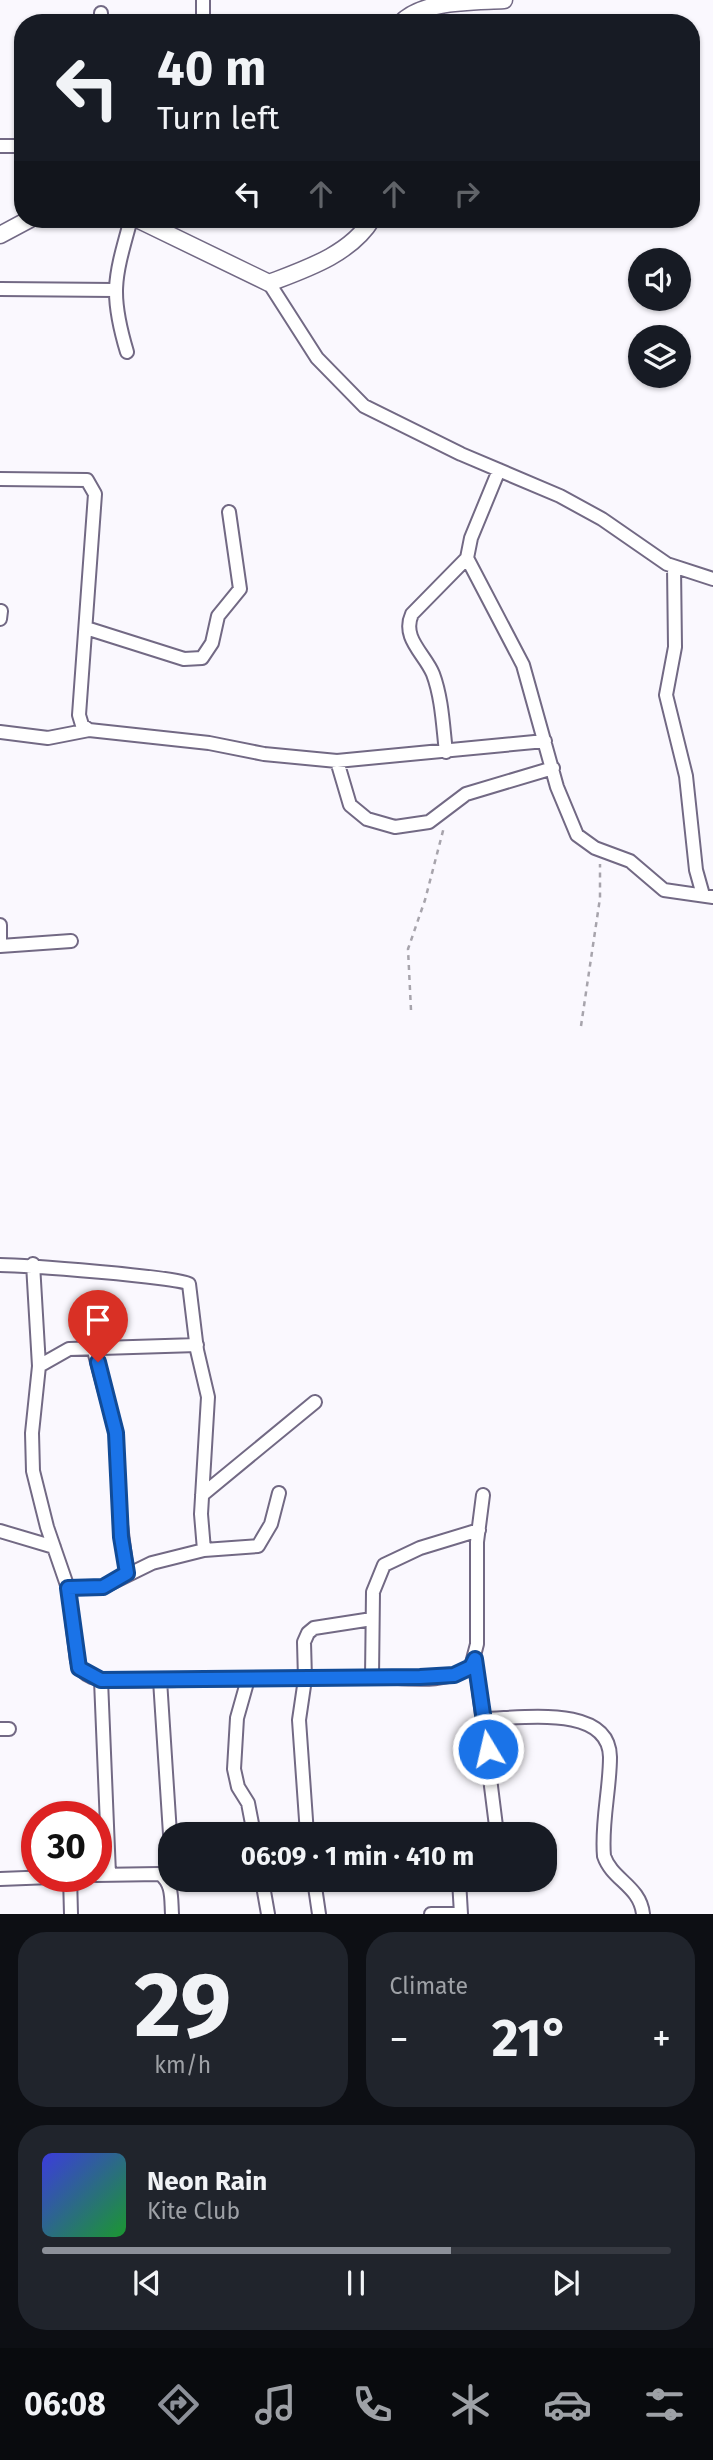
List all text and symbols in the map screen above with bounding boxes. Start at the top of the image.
text: 40 m [157,39,266,98]
icon: left [42,42,133,133]
text: Turn left [157,99,279,137]
icon: left [229,175,267,213]
icon: ahead [302,175,340,213]
icon: ahead [375,175,413,213]
icon: right [448,175,486,213]
map controls [628,248,691,388]
button: sound [628,248,691,311]
button: layers [628,325,691,388]
pin [68,1290,128,1362]
icon: arrive [79,1301,117,1339]
position arrow [451,1712,525,1786]
speed limit sign: 30 [21,1801,112,1892]
text: 06:09 · 1 min · 410 m [241,1841,474,1872]
text: 29 [134,1951,231,2060]
text: Climate [390,1972,468,2000]
text: 21° [492,2007,569,2070]
text: − [390,2016,409,2062]
text: + [652,2016,671,2062]
text: km/h [154,2051,211,2079]
text: Neon Rain [147,2166,267,2197]
text: Kite Club [147,2197,240,2225]
icon: previous [128,2264,166,2302]
icon: pause [337,2264,375,2302]
icon: next [547,2264,585,2302]
icon: directions [154,2380,203,2429]
icon: music [251,2380,300,2429]
icon: phone [348,2380,397,2429]
icon: climate [446,2380,495,2429]
icon: car [543,2380,592,2429]
icon: filters [640,2380,689,2429]
text: 06:08 [24,2385,106,2423]

